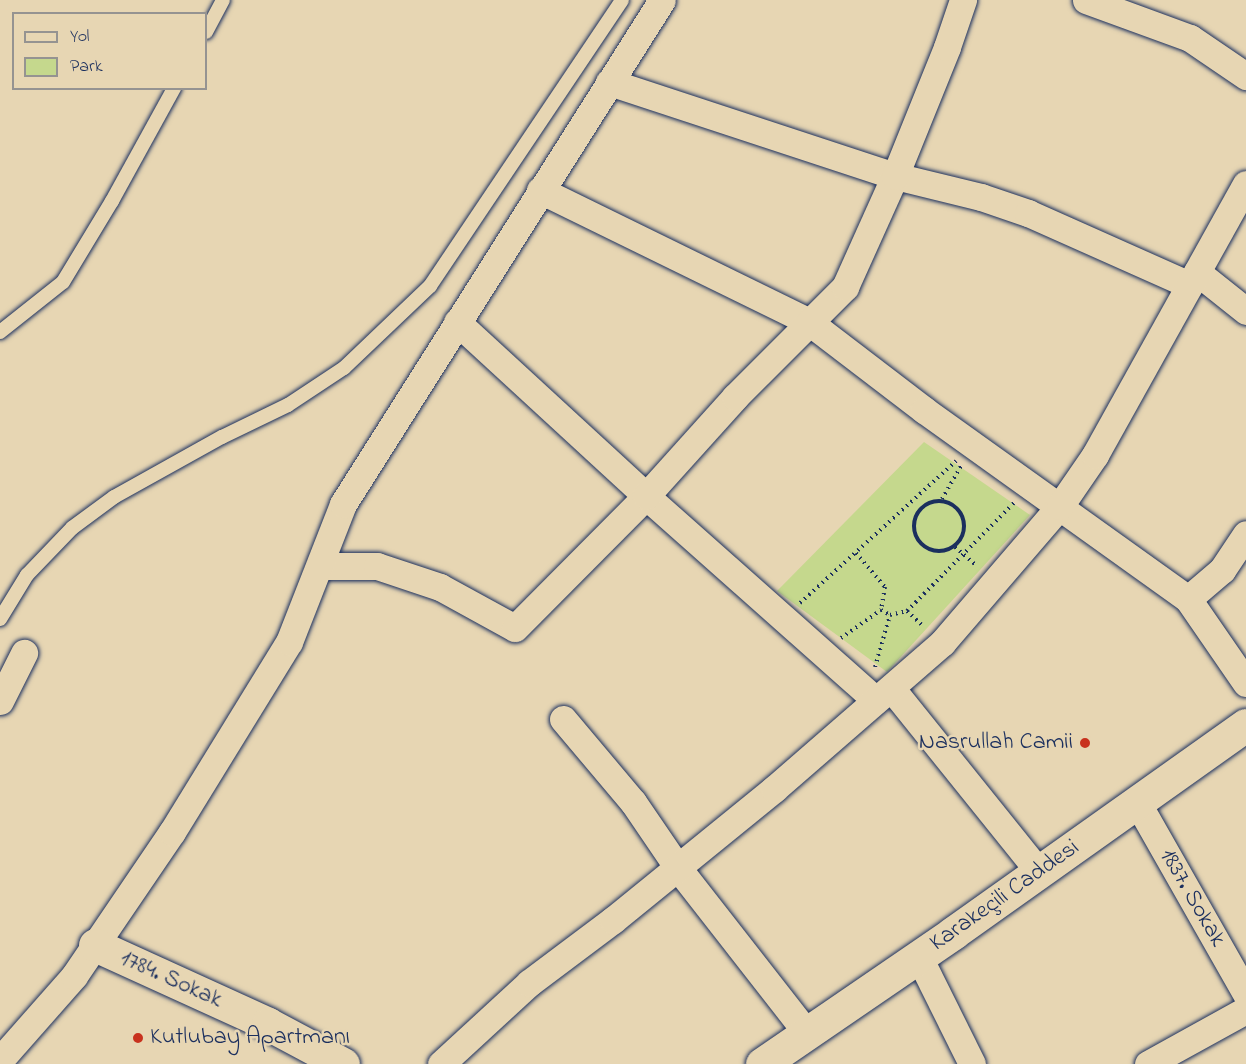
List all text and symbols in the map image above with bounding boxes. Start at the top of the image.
legend [12,12,207,90]
text: Yol [70,24,90,50]
text: Park [70,54,103,80]
place label: Nasrullah Camii [919,729,1073,757]
marker: Nasrullah Camii [1078,736,1092,750]
street label: Karakeçili Caddesi [925,834,1085,958]
street label: 1837. Sokak [1152,844,1232,952]
street label: 1784. Sokak [116,945,226,1015]
place label: Kutlubay Apartmanı [150,1024,350,1052]
marker: Kutlubay Apartmanı [131,1031,145,1045]

